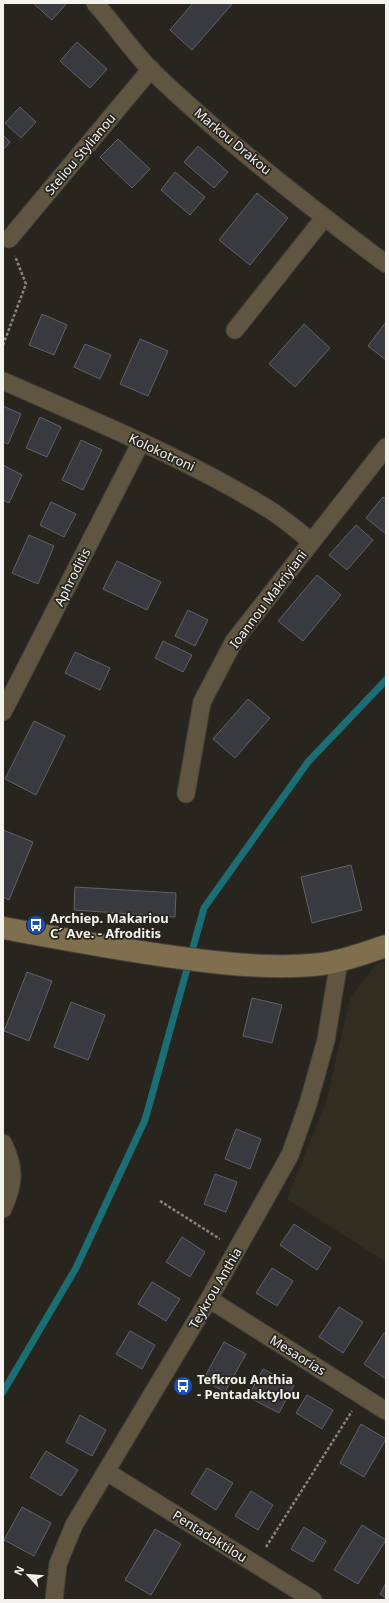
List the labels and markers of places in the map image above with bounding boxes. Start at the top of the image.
place label: Archiep. Makariou C´ Ave. - Afroditis [50,909,169,942]
bus stop icon: Archiep. Makariou C´ Ave. - Afroditis [25,914,47,936]
place label: Tefkrou Anthia - Pentadaktylou [197,1370,300,1403]
bus stop icon: Tefkrou Anthia - Pentadaktylou [172,1375,194,1397]

